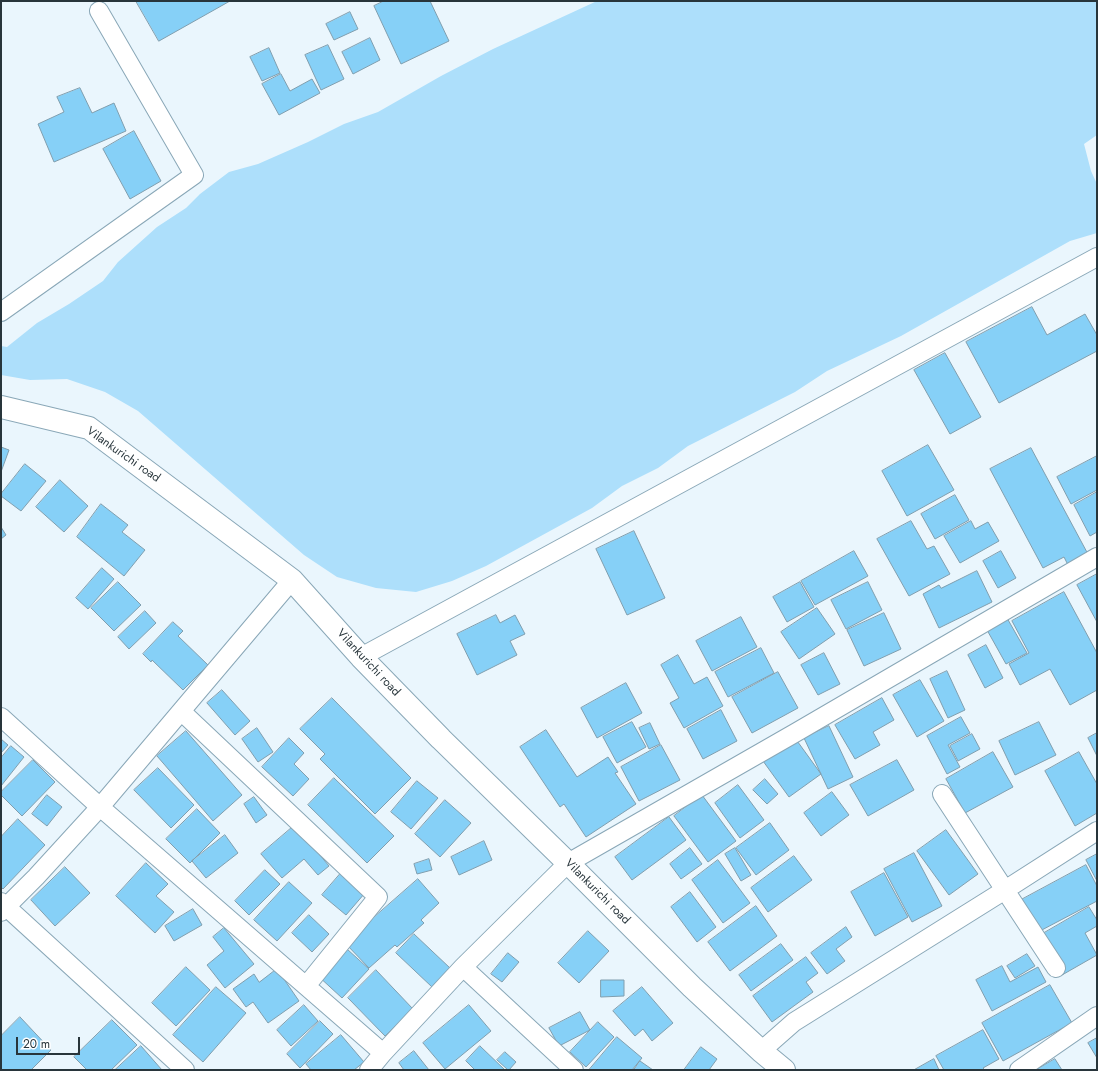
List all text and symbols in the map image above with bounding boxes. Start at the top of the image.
street label: Vilankurichi road [83,424,163,486]
street label: Vilankurichi road [333,626,403,700]
street label: Vilankurichi road [561,856,633,928]
scale bar [18,1029,82,1055]
text: 20 m [23,1035,50,1053]

